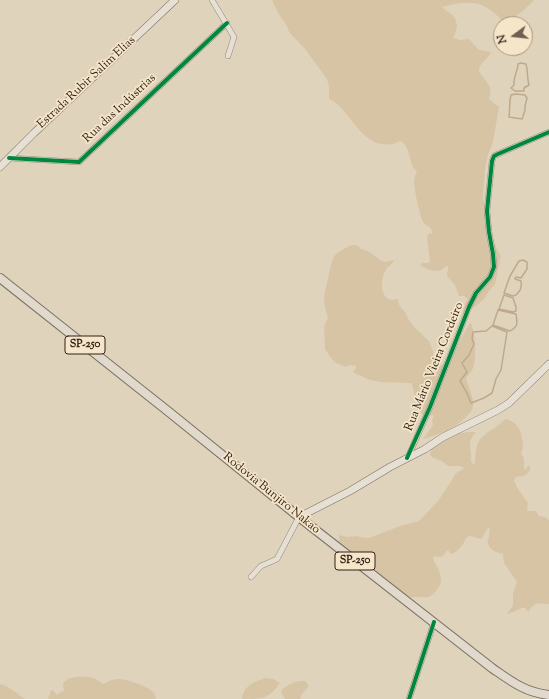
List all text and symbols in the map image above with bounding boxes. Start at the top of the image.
north arrow [493,16,533,56]
text: N [494,33,511,45]
street label: Estrada Rubir Salim Elias [35,34,139,132]
street label: Rua das Indústrias [81,72,159,146]
street label: Rua Mário Vieira Cordeiro [403,301,467,433]
road number: SP-250 [65,336,105,354]
street label: Rodovia Bunjiro Nakao [220,450,322,538]
road number: SP-250 [335,552,375,570]

